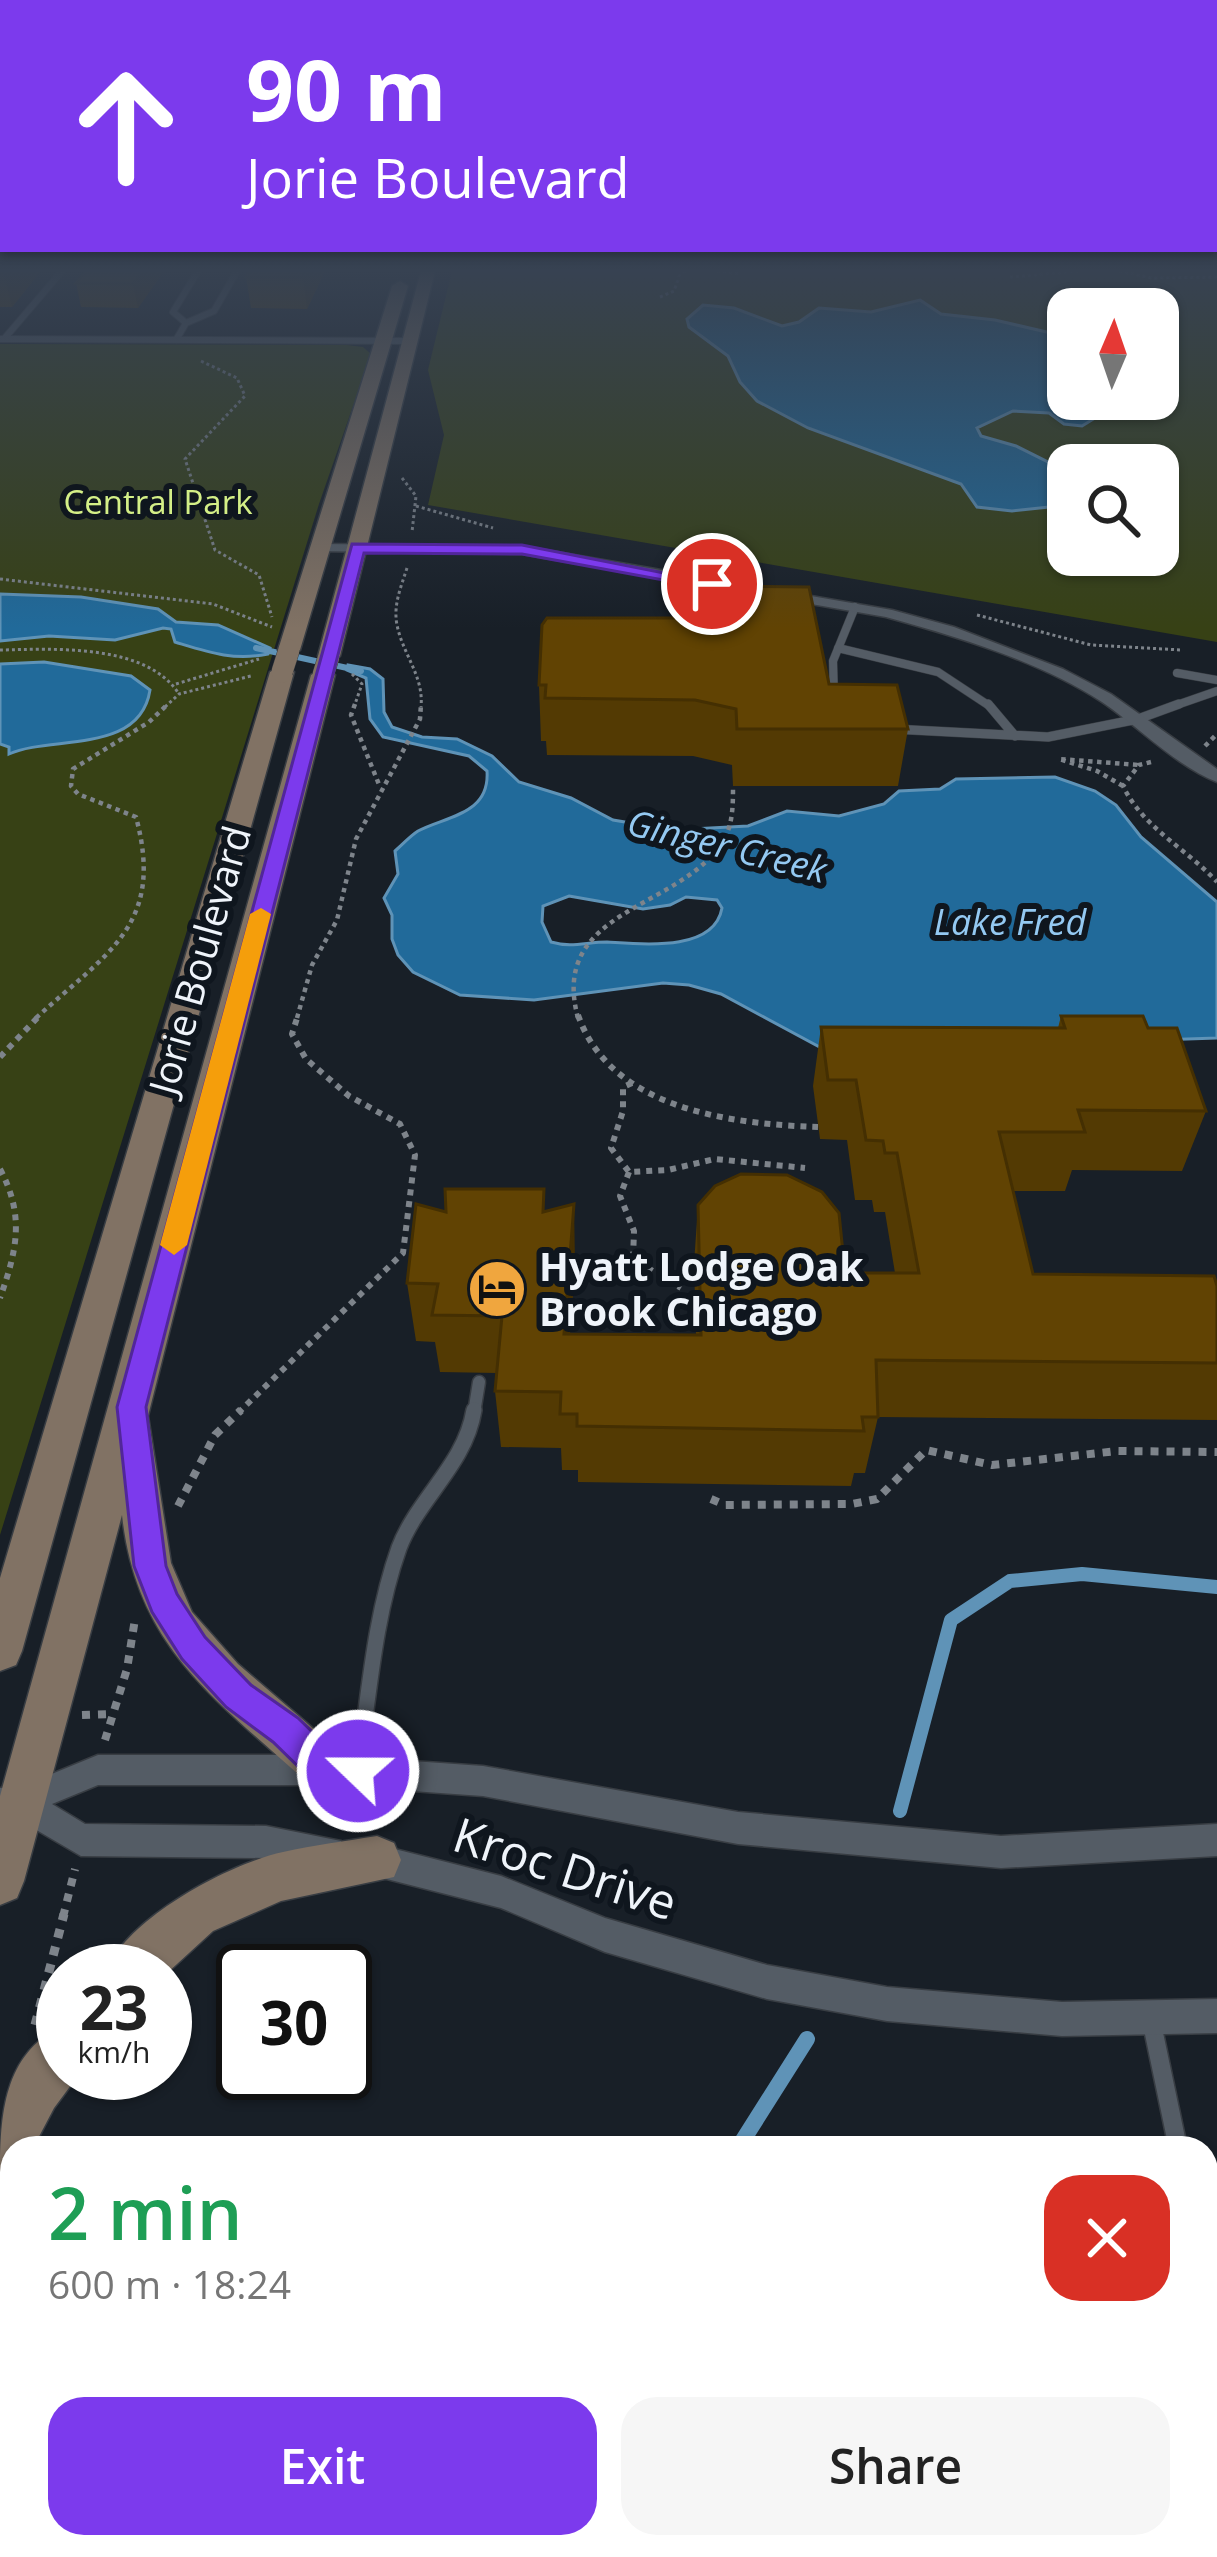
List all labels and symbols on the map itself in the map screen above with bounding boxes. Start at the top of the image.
north arrow [1047,288,1179,420]
park label: Central Park [63,479,253,524]
pin [661,533,763,635]
water label: Ginger Creek [623,797,833,894]
street label: Jorie Boulevard [134,819,262,1104]
water label: Lake Fred [934,897,1088,946]
place label: Hyatt Lodge Oak Brook Chicago [539,1239,864,1337]
hotel icon: Hyatt Lodge Oak Brook Chicago [466,1258,528,1320]
position arrow [295,1708,421,1834]
street label: Kroc Drive [446,1801,685,1934]
speed limit sign: 30 [216,1944,372,2100]

